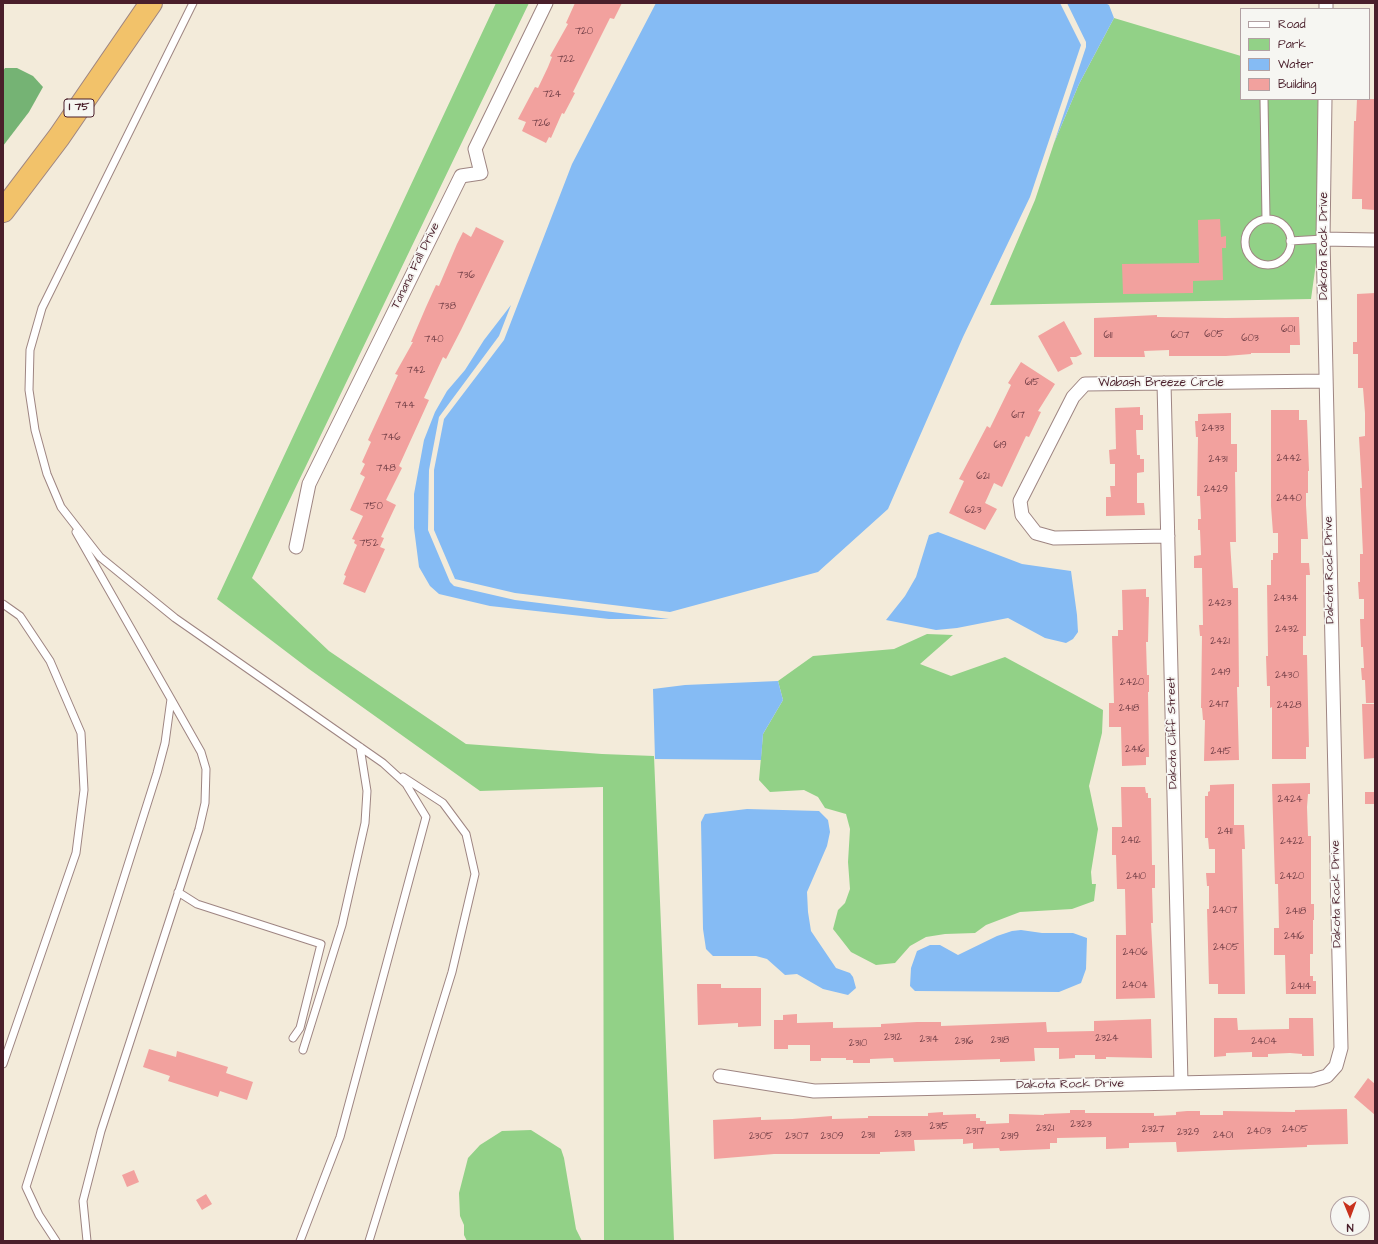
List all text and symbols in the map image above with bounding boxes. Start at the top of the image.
legend [1240,8,1370,100]
text: Road [1278,16,1306,33]
house number: 720 [575,26,593,38]
text: Park [1278,36,1306,53]
house number: 722 [557,54,575,66]
text: Water [1278,56,1313,73]
text: Building [1278,76,1316,93]
house number: 724 [543,89,561,101]
road number: I 75 [64,99,94,117]
house number: 726 [532,118,550,130]
street label: Dakota Rock Drive [1317,192,1331,300]
street label: Tanana Fall Drive [389,220,443,312]
house number: 736 [457,270,475,282]
house number: 738 [438,301,456,313]
house number: 601 [1281,324,1295,336]
house number: 605 [1204,329,1224,341]
house number: 611 [1104,330,1112,342]
house number: 607 [1171,330,1189,342]
house number: 603 [1241,333,1259,345]
house number: 740 [424,334,444,346]
house number: 742 [407,365,425,377]
street label: Wabash Breeze Circle [1098,376,1224,390]
house number: 615 [1025,377,1039,389]
house number: 744 [395,400,415,412]
house number: 617 [1011,410,1025,422]
house number: 2433 [1202,423,1224,435]
house number: 746 [381,432,401,444]
house number: 619 [993,440,1007,452]
house number: 2442 [1276,453,1302,465]
house number: 2431 [1209,454,1227,466]
house number: 748 [376,463,396,475]
house number: 621 [976,471,990,483]
house number: 2429 [1204,484,1228,496]
house number: 2440 [1276,493,1302,505]
house number: 750 [363,501,383,513]
house number: 623 [964,505,982,517]
street label: Dakota Rock Drive [1322,516,1338,624]
house number: 752 [360,538,378,550]
house number: 2434 [1274,593,1298,605]
house number: 2423 [1208,598,1232,610]
house number: 2432 [1275,624,1299,636]
house number: 2421 [1210,636,1230,648]
house number: 2419 [1211,667,1231,679]
house number: 2430 [1275,670,1299,682]
house number: 2420 [1120,677,1144,689]
street label: Dakota Cliff Street [1165,677,1181,789]
house number: 2417 [1209,699,1229,711]
house number: 2428 [1277,700,1301,712]
house number: 2418 [1119,703,1139,715]
house number: 2416 [1125,744,1145,756]
house number: 2415 [1211,746,1231,758]
house number: 2424 [1277,794,1303,806]
house number: 2411 [1217,826,1233,838]
house number: 2412 [1121,835,1141,847]
house number: 2422 [1280,836,1304,848]
street label: Dakota Rock Drive [1329,840,1345,948]
house number: 2410 [1126,871,1146,883]
house number: 2420 [1280,871,1304,883]
house number: 2407 [1213,905,1237,917]
house number: 2418 [1286,906,1306,918]
house number: 2416 [1284,931,1304,943]
house number: 2405 [1213,942,1239,954]
house number: 2406 [1122,947,1148,959]
house number: 2404 [1122,980,1148,992]
house number: 2414 [1291,981,1311,993]
house number: 2312 [884,1032,902,1044]
house number: 2324 [1095,1033,1119,1045]
house number: 2314 [920,1034,938,1046]
house number: 2318 [991,1035,1009,1047]
house number: 2316 [955,1036,973,1048]
house number: 2404 [1251,1036,1277,1048]
house number: 2310 [849,1038,867,1050]
street label: Dakota Rock Drive [1016,1077,1124,1093]
house number: 2323 [1070,1119,1092,1131]
house number: 2315 [929,1121,949,1133]
house number: 2321 [1036,1123,1054,1135]
house number: 2327 [1142,1124,1164,1136]
house number: 2405 [1282,1124,1308,1136]
house number: 2317 [966,1126,984,1138]
house number: 2403 [1247,1126,1271,1138]
house number: 2329 [1177,1127,1199,1139]
house number: 2313 [894,1129,912,1141]
house number: 2311 [861,1130,875,1142]
house number: 2401 [1213,1130,1233,1142]
house number: 2305 [749,1131,773,1143]
house number: 2307 [785,1131,809,1143]
house number: 2309 [821,1131,843,1143]
house number: 2319 [1001,1131,1019,1143]
north arrow [1330,1196,1370,1236]
text: N [1347,1220,1354,1235]

